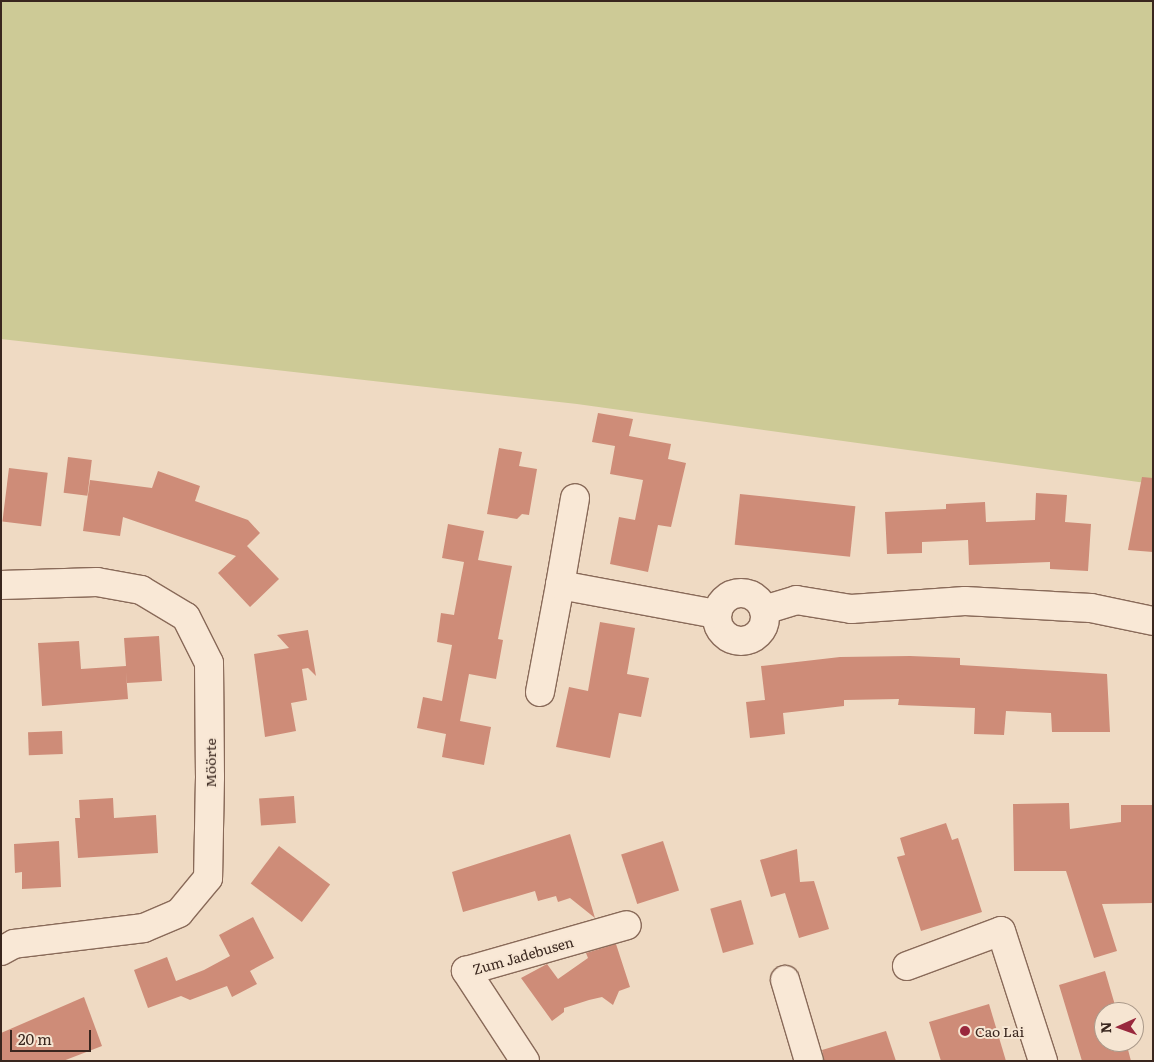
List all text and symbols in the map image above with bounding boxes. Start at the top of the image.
street label: Möörte [202,738,218,788]
street label: Zum Jadebusen [471,933,575,977]
north arrow [1094,1002,1144,1052]
scale bar [12,1020,94,1052]
text: N [1095,1021,1115,1034]
place label: Cao Lai [975,1023,1024,1039]
marker: Cao Lai [959,1025,971,1037]
text: 20 m [18,1027,52,1050]

